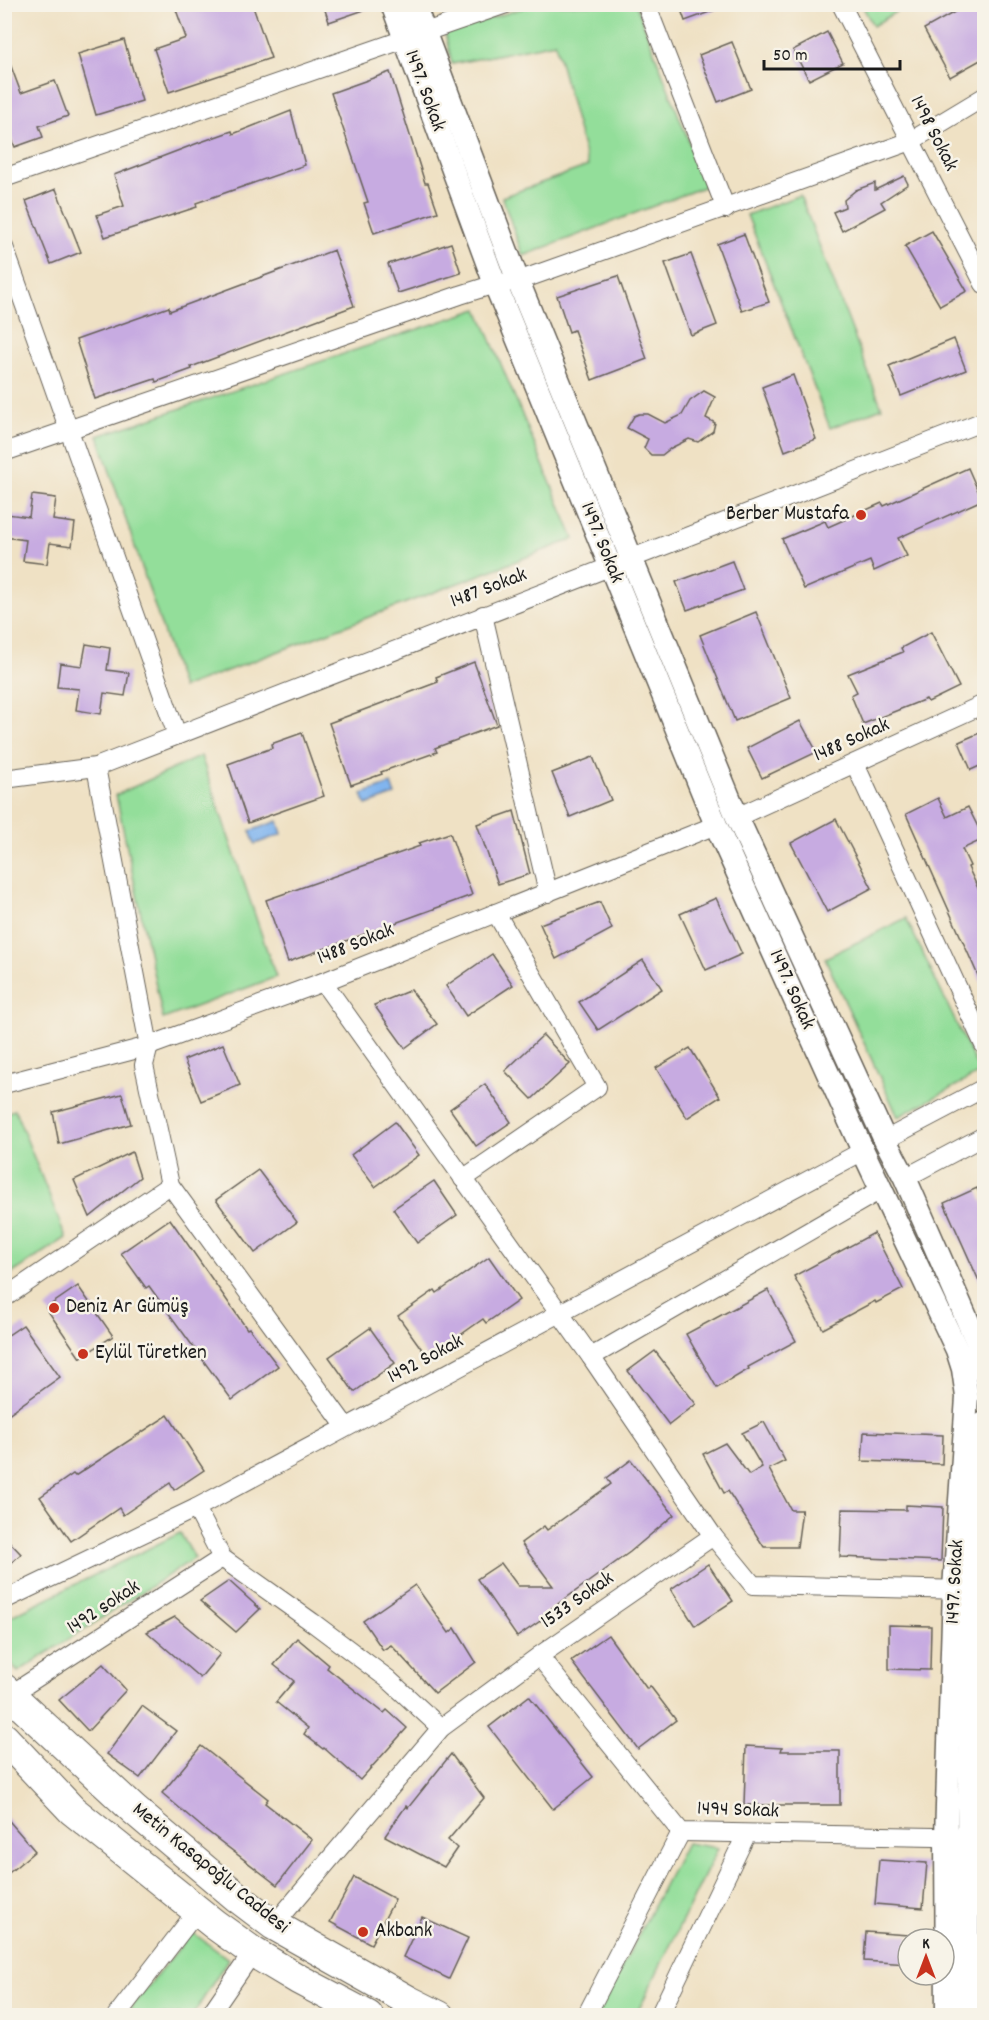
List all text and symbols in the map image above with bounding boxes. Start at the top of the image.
scale bar [764,33,900,71]
text: 50 m [773,44,808,69]
street label: 1497. Sokak [395,46,453,136]
street label: 1498 Sokak [901,91,965,177]
street label: 1497. Sokak [571,498,631,588]
place label: Berber Mustafa [726,500,850,530]
marker: Berber Mustafa [854,508,868,522]
street label: 1487 Sokak [446,561,532,617]
street label: 1488 Sokak [809,711,895,771]
street label: 1488 Sokak [313,916,399,974]
street label: 1497. Sokak [760,945,822,1035]
place label: Deniz Ar Gümüş [66,1293,189,1323]
marker: Deniz Ar Gümüş [47,1301,61,1315]
street label: 1492 Sokak [382,1327,470,1393]
place label: Eylül Türetken [95,1339,207,1369]
marker: Eylül Türetken [76,1347,90,1361]
street label: 1497. Sokak [939,1539,973,1625]
street label: 1533 Sokak [535,1565,621,1637]
street label: 1492 sokak [61,1573,147,1643]
street label: 1494 Sokak [696,1795,780,1827]
street label: Metin Kasapoğlu Caddesi [125,1796,295,1942]
place label: Akbank [375,1917,432,1947]
marker: Akbank [356,1925,370,1939]
north arrow [896,1927,956,1987]
text: K [922,1933,930,1956]

